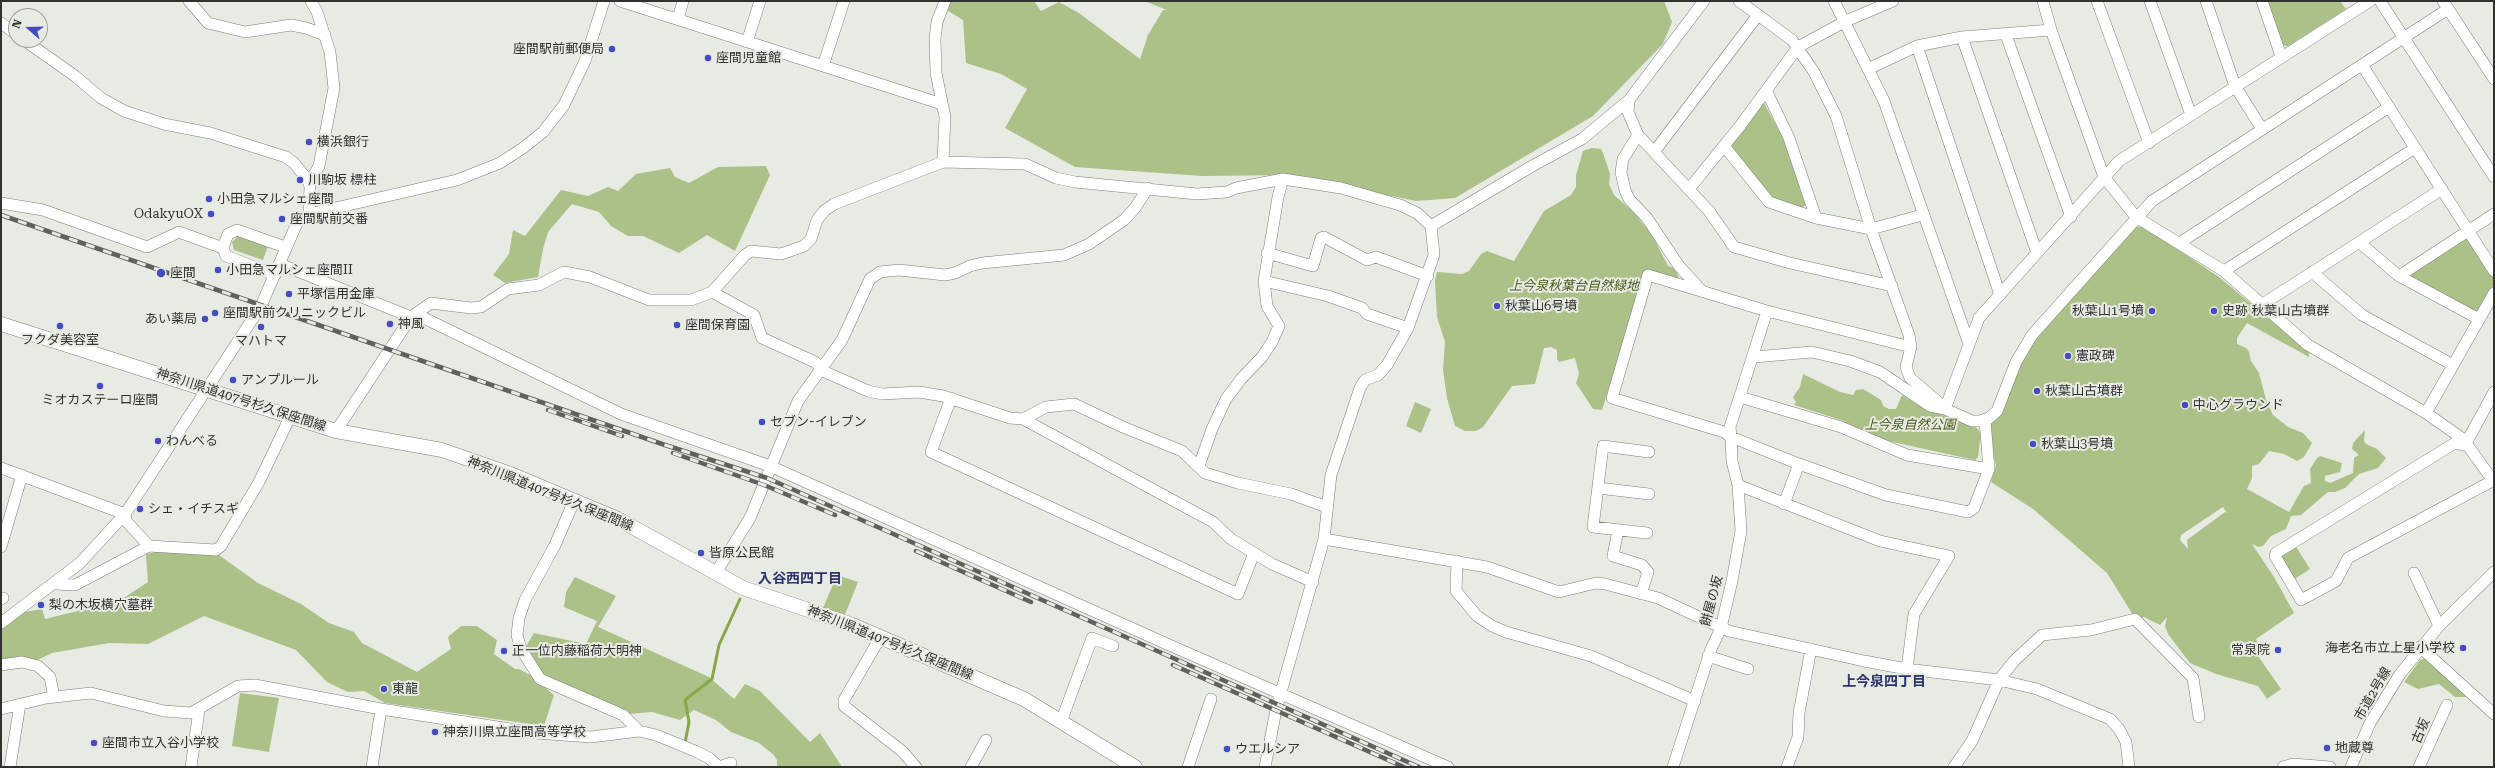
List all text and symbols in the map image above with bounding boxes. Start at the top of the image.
north arrow [8,8,48,48]
text: N [10,18,25,30]
place label: 座間駅前郵便局 [513,41,604,57]
marker: 座間駅前郵便局 [607,44,617,54]
place label: 座間児童館 [716,50,781,66]
marker: 座間児童館 [703,53,713,63]
place label: 横浜銀行 [317,134,369,150]
marker: 横浜銀行 [304,137,314,147]
place label: 川駒坂 標柱 [308,172,376,188]
marker: 川駒坂 標柱 [295,175,305,185]
place label: 小田急マルシェ座間 [217,191,334,207]
marker: 小田急マルシェ座間 [204,194,214,204]
place label: OdakyuOX [134,206,203,222]
marker: OdakyuOX [206,209,216,219]
place label: 座間駅前交番 [290,211,368,227]
marker: 座間駅前交番 [277,214,287,224]
place label: 小田急マルシェ座間II [226,262,353,278]
place label: 座間 [170,265,196,281]
marker: 小田急マルシェ座間II [213,265,223,275]
marker: 座間 [155,267,167,279]
park label: 上今泉秋葉台自然緑地 [1509,278,1639,294]
place label: 平塚信用金庫 [297,286,375,302]
marker: 平塚信用金庫 [284,289,294,299]
place label: 秋葉山6号墳 [1505,298,1577,314]
marker: 秋葉山6号墳 [1492,301,1502,311]
place label: 秋葉山1号墳 [2072,303,2144,319]
place label: 史跡 秋葉山古墳群 [2222,303,2329,319]
place label: 座間駅前クリニックビル [223,305,366,321]
marker: 秋葉山1号墳 [2147,306,2157,316]
marker: 史跡 秋葉山古墳群 [2209,306,2219,316]
marker: 座間駅前クリニックビル [210,308,220,318]
place label: あい薬局 [145,311,197,327]
marker: あい薬局 [200,314,210,324]
place label: 神風 [398,316,424,332]
place label: 座間保育園 [685,317,750,333]
marker: 神風 [385,319,395,329]
marker: 座間保育園 [672,320,682,330]
marker: フクダ美容室 [55,321,65,331]
marker: マハトマ [256,322,266,332]
place label: フクダ美容室 [21,332,99,348]
place label: マハトマ [235,333,287,349]
place label: 憲政碑 [2076,348,2115,364]
marker: 憲政碑 [2063,351,2073,361]
street label: 神奈川県道407号杉久保座間線 [154,365,328,435]
place label: アンプルール [241,372,319,388]
marker: アンプルール [228,375,238,385]
marker: ミオカステーロ座間 [95,381,105,391]
place label: 秋葉山古墳群 [2045,383,2123,399]
marker: 秋葉山古墳群 [2032,386,2042,396]
place label: ミオカステーロ座間 [42,392,158,408]
place label: 中心グラウンド [2193,397,2284,413]
marker: 中心グラウンド [2180,400,2190,410]
place label: セブン-イレブン [770,414,867,430]
marker: セブン-イレブン [757,417,767,427]
park label: 上今泉自然公園 [1865,417,1955,433]
place label: わんべる [166,433,218,449]
marker: わんべる [153,436,163,446]
place label: 秋葉山3号墳 [2041,436,2113,452]
marker: 秋葉山3号墳 [2028,439,2038,449]
street label: 神奈川県道407号杉久保座間線 [465,453,635,535]
place label: シェ・イチスギ [148,501,239,517]
marker: シェ・イチスギ [135,504,145,514]
place label: 皆原公民館 [709,545,774,561]
marker: 皆原公民館 [696,548,706,558]
district label: 入谷西四丁目 [758,571,842,587]
street label: 餅屋の坂 [1698,574,1726,628]
place label: 梨の木坂横穴墓群 [49,597,153,613]
marker: 梨の木坂横穴墓群 [36,600,46,610]
street label: 神奈川県道407号杉久保座間線 [805,602,975,684]
place label: 海老名市立上星小学校 [2325,640,2455,656]
place label: 常泉院 [2231,642,2270,658]
place label: 正一位内藤稲荷大明神 [512,643,642,659]
marker: 海老名市立上星小学校 [2458,643,2468,653]
marker: 常泉院 [2273,645,2283,655]
marker: 正一位内藤稲荷大明神 [499,646,509,656]
street label: 市道2号線 [2351,664,2395,724]
district label: 上今泉四丁目 [1842,674,1926,690]
place label: 東龍 [392,681,418,697]
marker: 東龍 [379,684,389,694]
street label: 古坂 [2409,716,2433,746]
place label: 神奈川県立座間高等学校 [443,724,586,740]
marker: 神奈川県立座間高等学校 [430,727,440,737]
place label: 座間市立入谷小学校 [102,735,219,751]
marker: 座間市立入谷小学校 [89,738,99,748]
place label: 地蔵尊 [2335,740,2374,756]
place label: ウエルシア [1235,741,1300,757]
marker: 地蔵尊 [2322,743,2332,753]
marker: ウエルシア [1222,744,1232,754]

